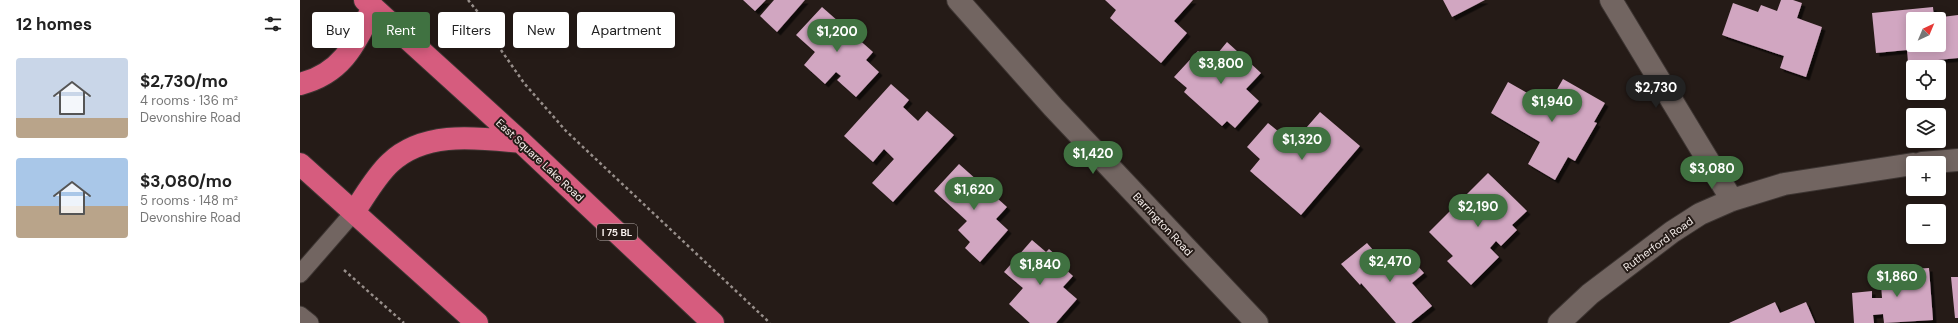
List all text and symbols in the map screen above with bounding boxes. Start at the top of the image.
chip: Buy [312,12,364,48]
chip: Rent [372,12,430,48]
chip: Filters [438,12,505,48]
chip: New [513,12,569,48]
chip: Apartment [577,12,675,48]
north arrow [1906,12,1946,52]
map controls [1906,12,1946,244]
text: 12 homes [16,13,92,35]
icon: filters [262,13,284,35]
pin: $1,200 [804,19,870,53]
text: $1,200 [816,23,858,40]
pin: $3,800 [1188,51,1254,85]
text: $3,800 [1198,55,1244,72]
button: locate [1906,60,1946,100]
text: $2,730/mo [140,70,228,92]
icon: home [48,74,96,122]
pin: $2,730 [1623,75,1689,109]
text: $2,730 [1635,79,1677,96]
pin: $1,940 [1519,89,1585,123]
text: 4 rooms · 136 m² [140,92,238,109]
text: $1,940 [1531,93,1573,110]
button: layers [1906,108,1946,148]
text: Devonshire Road [140,109,241,126]
street label: East Square Lake Road [493,116,587,204]
pin: $1,320 [1269,127,1335,161]
text: $1,320 [1282,131,1322,148]
pin: $1,420 [1060,141,1126,175]
text: $1,420 [1073,145,1113,162]
pin: $3,080 [1679,156,1745,190]
button: + [1906,156,1946,196]
text: $3,080 [1689,160,1735,177]
text: $3,080/mo [140,170,232,192]
icon: home [48,174,96,222]
pin: $1,620 [941,177,1007,211]
text: $1,620 [954,181,994,198]
street label: Barrington Road [1130,189,1196,259]
text: 5 rooms · 148 m² [140,192,238,209]
pin: $2,190 [1445,194,1511,228]
text: $2,190 [1458,198,1498,215]
button: − [1906,204,1946,244]
text: Devonshire Road [140,209,241,226]
street label: Rutherford Road [1620,214,1696,274]
road number: I 75 BL [597,224,637,240]
pin: $2,470 [1357,249,1423,283]
pin: $1,840 [1007,252,1073,286]
text: $2,470 [1368,253,1412,270]
text: $1,840 [1019,256,1061,273]
pin: $1,860 [1864,264,1930,298]
text: $1,860 [1876,268,1918,285]

